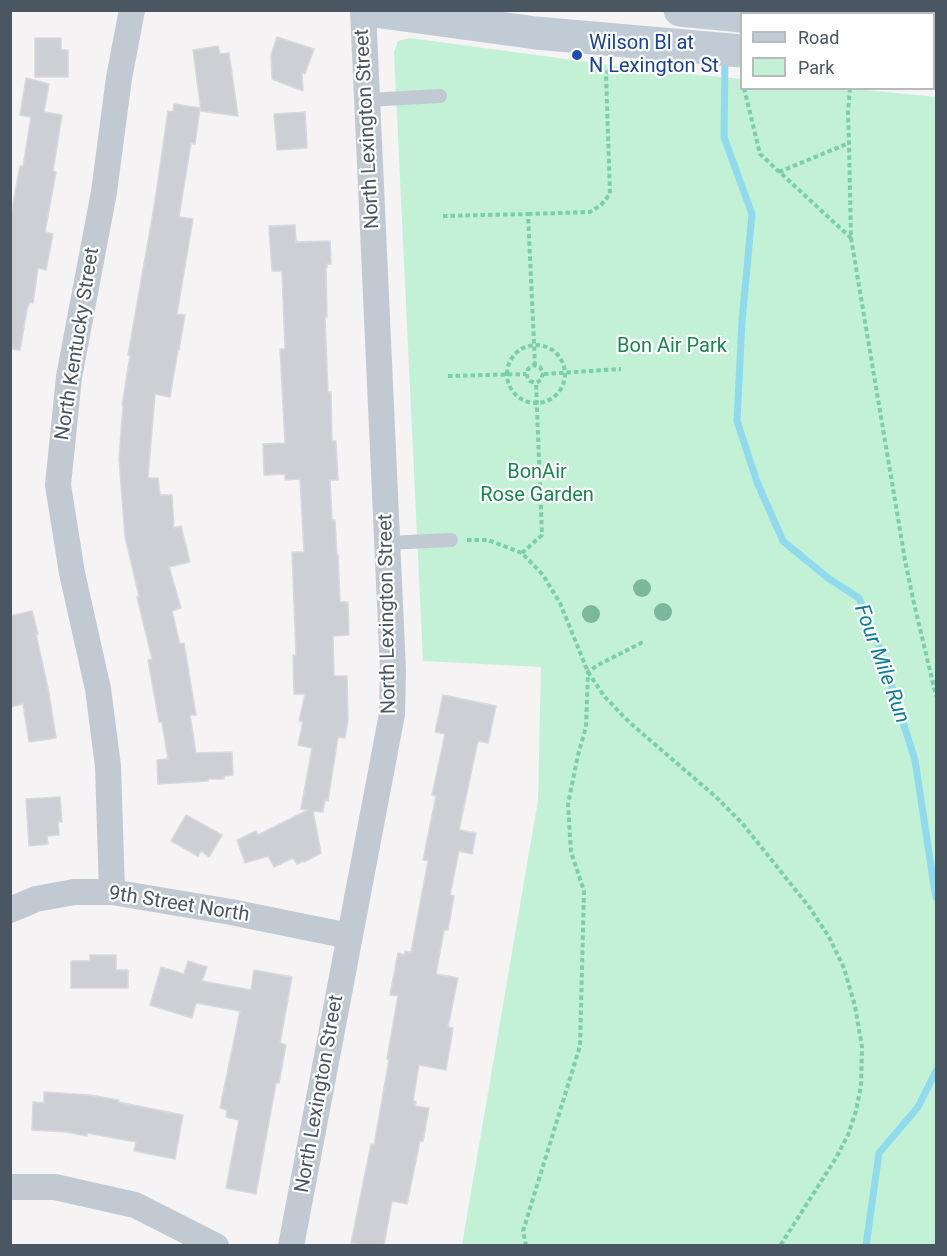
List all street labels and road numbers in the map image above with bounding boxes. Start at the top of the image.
street label: North Lexington Street [351,28,385,230]
street label: North Kentucky Street [51,246,105,442]
street label: North Lexington Street [374,514,402,714]
street label: 9th Street North [107,882,251,928]
street label: North Lexington Street [291,993,349,1195]

